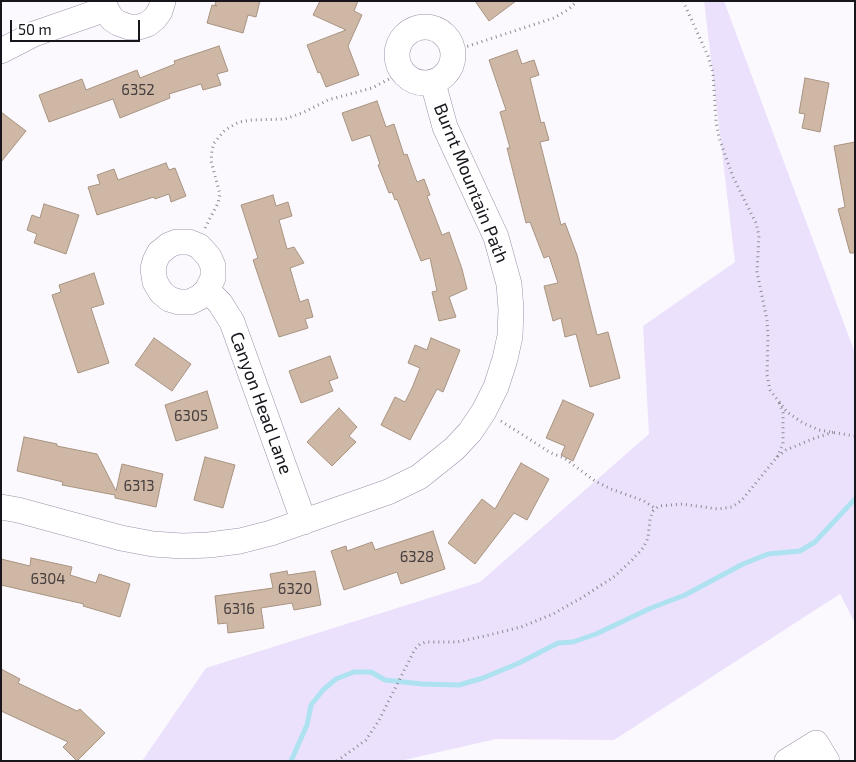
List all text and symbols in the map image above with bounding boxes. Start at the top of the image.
scale bar [12,10,142,42]
text: 50 m [18,20,52,38]
house number: 6352 [121,81,155,99]
street label: Burnt Mountain Path [429,100,513,266]
street label: Canyon Head Lane [225,329,297,477]
house number: 6305 [174,407,208,425]
house number: 6313 [123,477,155,495]
house number: 6328 [400,548,434,566]
house number: 6304 [30,570,66,588]
house number: 6320 [278,580,312,598]
house number: 6316 [223,600,255,618]

